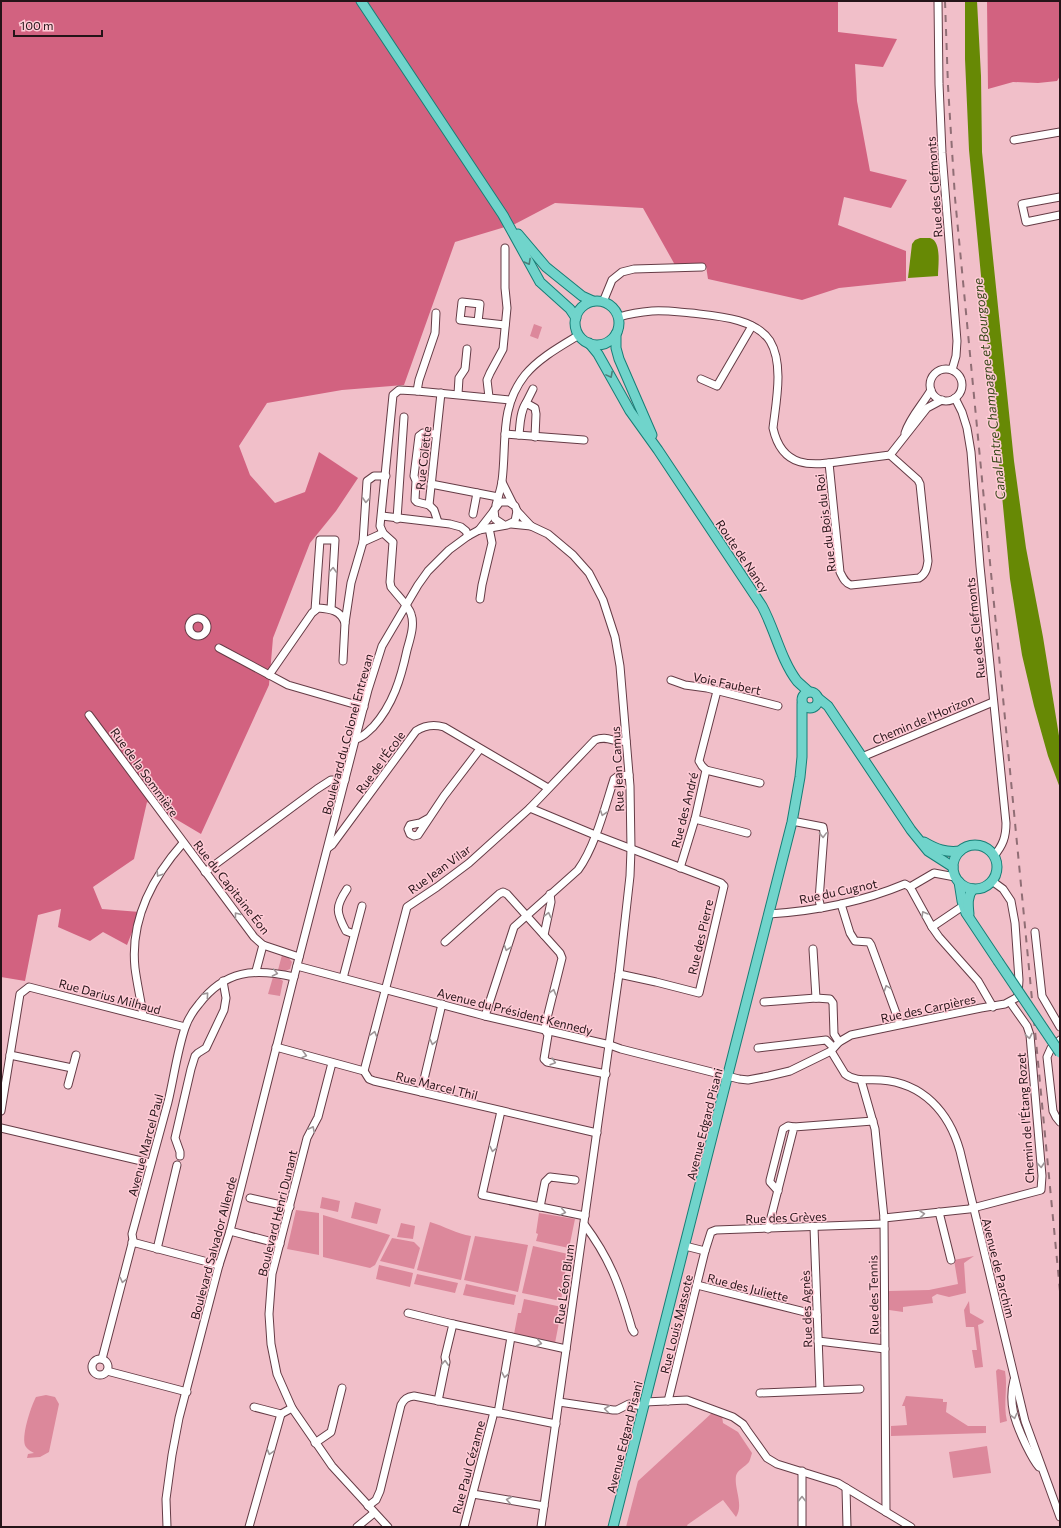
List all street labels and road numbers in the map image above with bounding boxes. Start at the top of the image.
street label: Rue des Clefmonts [923,136,945,238]
street label: Rue Colette [413,425,433,491]
street label: Rue du Bois du Roi [812,473,838,573]
street label: Route de Nancy [713,517,773,595]
street label: Rue des Clefmonts [963,577,987,679]
street label: Boulevard du Colonel Entrevan [319,652,375,816]
street label: Voie Faubert [692,669,762,697]
street label: Chemin de l'Horizon [870,691,976,747]
street label: Rue de la Sommière [108,725,182,819]
street label: Rue Jean Camus [608,726,627,812]
street label: Rue de l'École [353,728,407,796]
street label: Rue des André [668,771,700,849]
street label: Rue du Capitaine Éon [191,837,273,937]
street label: Rue Jean Vilar [405,841,474,897]
street label: Rue du Cugnot [798,876,878,906]
street label: Rue des Pierre [685,898,715,976]
street label: Rue Darius Milhaud [57,976,163,1016]
street label: Avenue du Président Kennedy [436,985,594,1037]
street label: Rue des Carpières [879,991,977,1025]
street label: Chemin de l'Étang Rozet [1013,1052,1037,1184]
street label: Avenue Edgard Pisani [683,1066,725,1182]
street label: Rue Marcel Thil [395,1068,479,1102]
street label: Avenue Marcel Paul [125,1092,165,1198]
street label: Boulevard Henri Dunant [255,1148,300,1278]
street label: Boulevard Salvador Allende [187,1175,239,1321]
street label: Rue des Grèves [745,1209,827,1225]
street label: Avenue de Parchim [980,1217,1018,1319]
street label: Rue Léon Blum [551,1243,577,1325]
street label: Rue des Tennis [865,1255,881,1335]
street label: Rue des Juliette [706,1270,790,1305]
street label: Rue des Agnès [798,1270,814,1348]
street label: Rue Louis Massote [657,1273,695,1375]
street label: Avenue Edgard Pisani [603,1379,645,1495]
street label: Rue Paul Cézanne [449,1419,487,1515]

